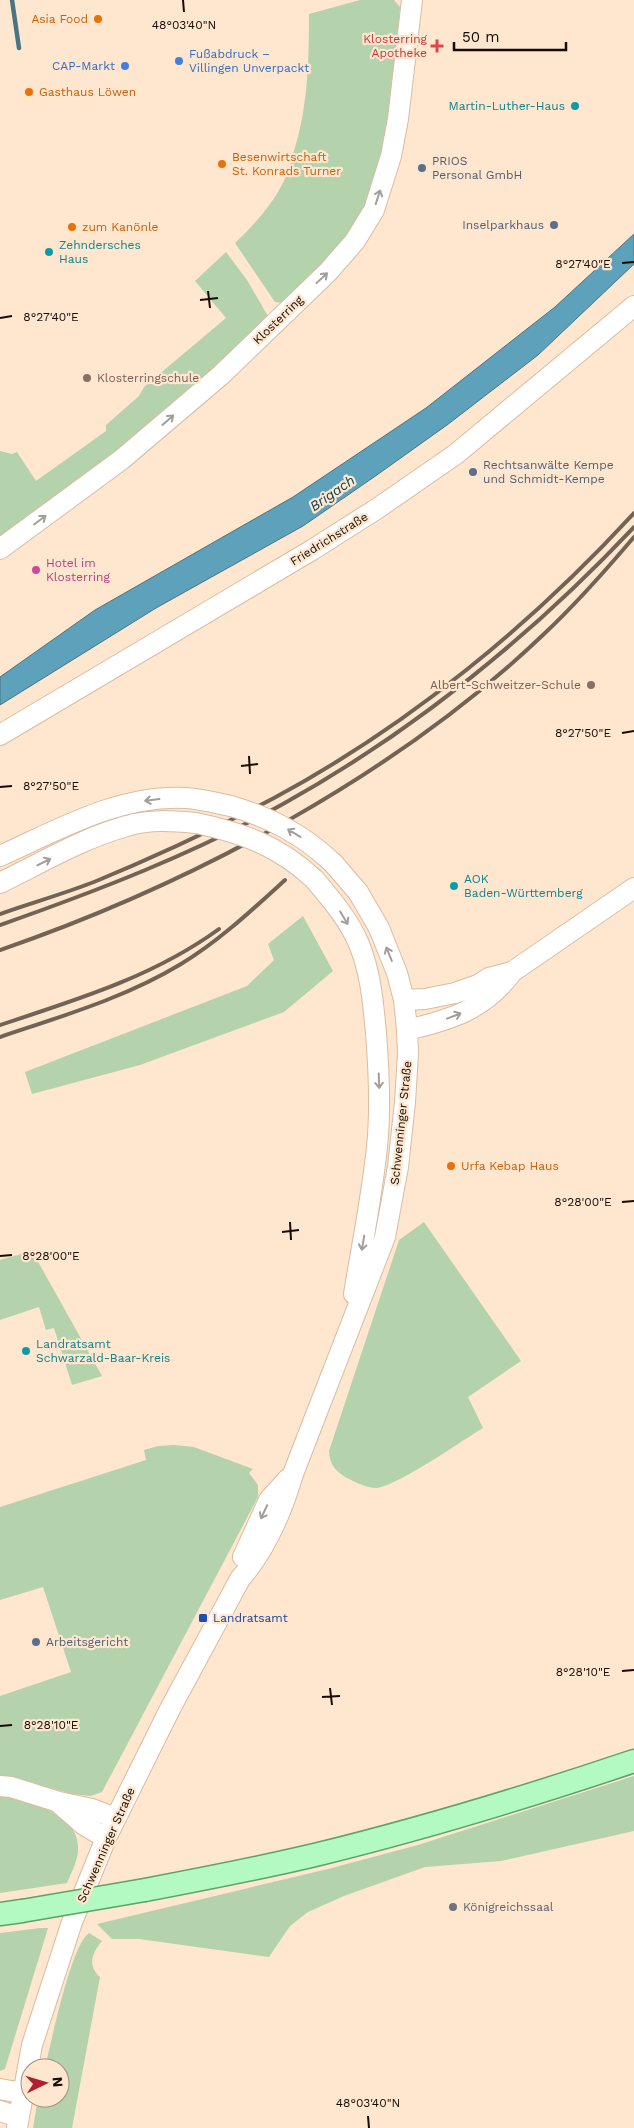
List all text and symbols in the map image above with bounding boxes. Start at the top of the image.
place label: Asia Food [31,12,88,26]
marker: Asia Food [92,13,104,25]
text: 48°03'40"N [152,18,216,32]
scale bar [454,20,566,52]
text: 50 m [462,28,499,46]
place label: Klosterring Apotheke [363,32,428,60]
marker: Klosterring Apotheke [431,40,443,52]
place label: Fußabdruck – Villingen Unverpackt [189,47,309,75]
marker: Fußabdruck – Villingen Unverpackt [173,55,185,67]
place label: CAP-Markt [52,59,115,73]
marker: CAP-Markt [119,60,131,72]
place label: Gasthaus Löwen [39,85,136,99]
marker: Gasthaus Löwen [23,86,35,98]
place label: Martin-Luther-Haus [449,99,565,113]
marker: Martin-Luther-Haus [569,100,581,112]
place label: Besenwirtschaft St. Konrads Turner [232,150,341,178]
place label: PRIOS Personal GmbH [432,154,522,182]
marker: Besenwirtschaft St. Konrads Turner [216,158,228,170]
marker: PRIOS Personal GmbH [416,162,428,174]
one-way arrow [373,190,383,206]
place label: Inselparkhaus [462,218,544,232]
marker: Inselparkhaus [548,219,560,231]
place label: zum Kanönle [82,220,159,234]
marker: zum Kanönle [66,221,78,233]
place label: Zehndersches Haus [59,238,141,266]
marker: Zehndersches Haus [43,246,55,258]
text: 8°27'40"E [555,257,611,271]
one-way arrow [316,272,329,284]
street label: Klosterring [250,292,306,347]
text: 8°27'40"E [23,310,79,324]
place label: Klosterringschule [97,371,199,385]
marker: Klosterringschule [81,372,93,384]
one-way arrow [161,415,174,426]
place label: Rechtsanwälte Kempe und Schmidt-Kempe [483,458,614,486]
marker: Rechtsanwälte Kempe und Schmidt-Kempe [467,466,479,478]
water label: Brigach [306,472,358,514]
street label: Friedrichstraße [288,509,370,568]
one-way arrow [33,515,46,526]
place label: Hotel im Klosterring [46,556,110,584]
marker: Hotel im Klosterring [30,564,42,576]
place label: Albert-Schweitzer-Schule [430,678,581,692]
marker: Albert-Schweitzer-Schule [585,679,597,691]
text: 8°27'50"E [555,726,611,740]
text: 8°27'50"E [23,779,79,793]
one-way arrow [144,795,160,805]
one-way arrow [288,827,302,837]
one-way arrow [36,856,51,866]
place label: AOK Baden-Württemberg [464,872,583,900]
marker: AOK Baden-Württemberg [448,880,460,892]
one-way arrow [339,910,349,924]
one-way arrow [384,947,393,962]
one-way arrow [446,1011,461,1021]
street label: Schwenninger Straße [388,1060,414,1186]
one-way arrow [374,1073,384,1089]
place label: Urfa Kebap Haus [461,1159,559,1173]
marker: Urfa Kebap Haus [445,1160,457,1172]
text: 8°28'00"E [554,1195,612,1209]
one-way arrow [357,1234,367,1250]
text: 8°28'00"E [22,1249,80,1263]
place label: Landratsamt Schwarzald-Baar-Kreis [36,1337,170,1365]
marker: Landratsamt Schwarzald-Baar-Kreis [20,1345,32,1357]
one-way arrow [258,1505,268,1520]
place label: Landratsamt [213,1611,288,1625]
marker: Landratsamt [197,1612,209,1624]
place label: Arbeitsgericht [46,1635,128,1649]
marker: Arbeitsgericht [30,1636,42,1648]
text: 8°28'10"E [556,1665,611,1679]
text: 8°28'10"E [24,1718,79,1732]
street label: Schwenninger Straße [74,1785,138,1905]
place label: Königreichssaal [463,1900,554,1914]
marker: Königreichssaal [447,1901,459,1913]
north arrow [20,2058,70,2108]
text: N [50,2076,66,2088]
text: 48°03'40"N [336,2096,400,2110]

